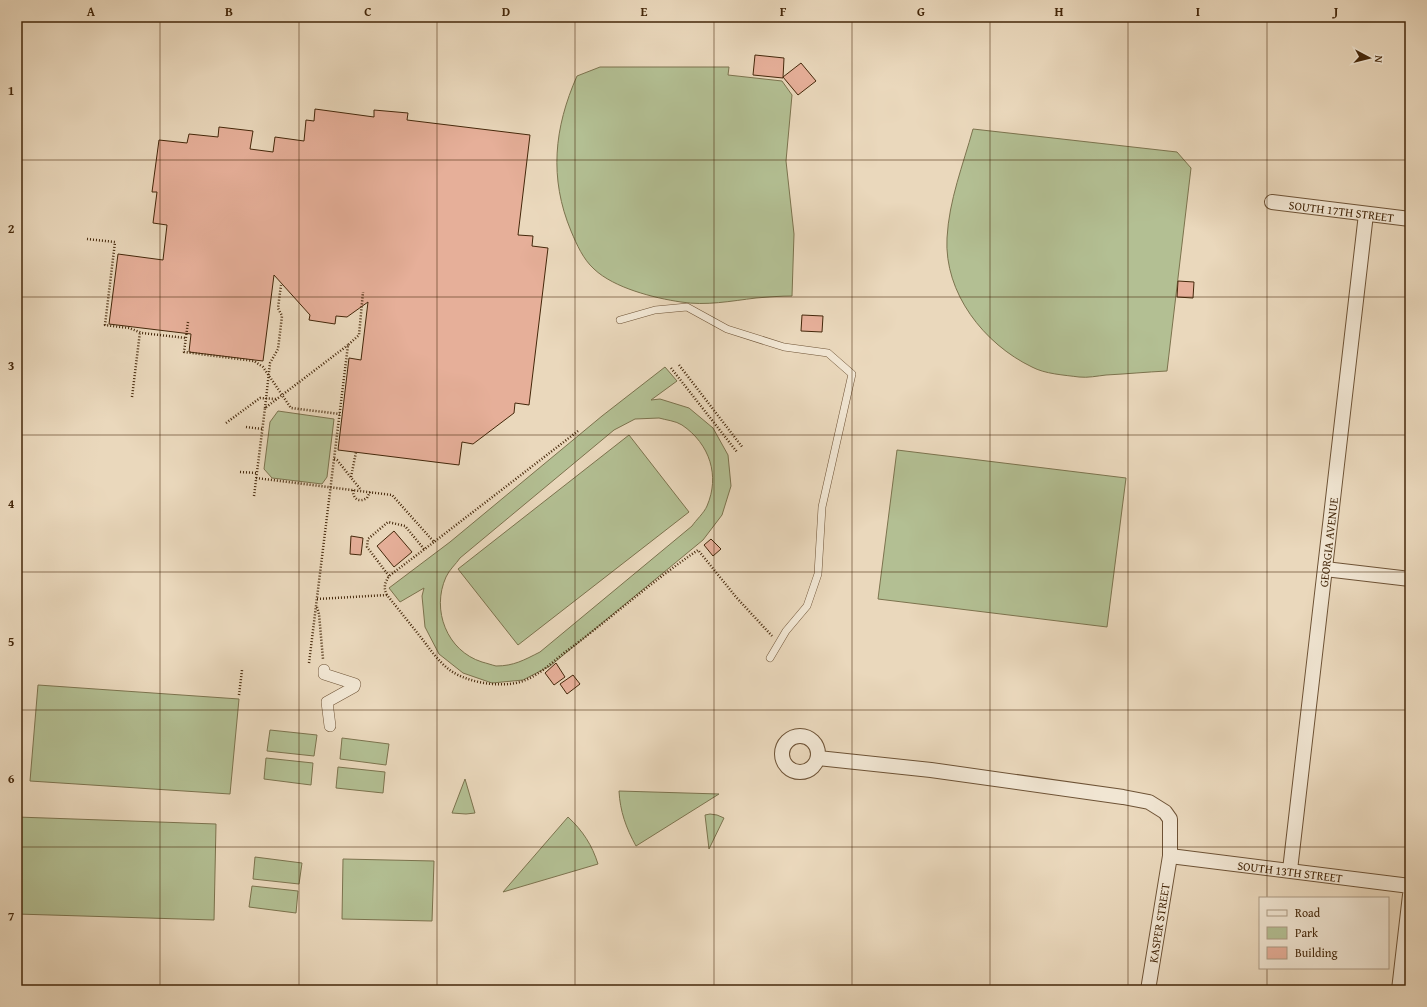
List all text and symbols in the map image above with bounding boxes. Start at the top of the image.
text: A [87,2,96,21]
text: B [225,2,233,21]
text: C [364,2,372,21]
text: D [502,2,510,21]
text: E [641,2,648,21]
text: F [780,2,787,21]
text: G [917,2,925,21]
text: H [1054,2,1064,21]
text: I [1196,2,1200,21]
text: J [1332,2,1339,21]
north arrow [1349,38,1389,78]
text: N [1370,55,1387,64]
text: 1 [8,81,14,100]
street label: SOUTH 17TH STREET [1288,196,1395,225]
text: 2 [8,219,15,238]
text: 3 [8,356,14,375]
text: 4 [8,494,15,513]
street label: GEORGIA AVENUE [1314,496,1342,588]
text: 5 [8,632,15,651]
text: 6 [8,769,15,788]
street label: SOUTH 13TH STREET [1237,856,1344,886]
street label: KASPER STREET [1144,882,1174,964]
legend [1259,897,1389,969]
text: Road [1295,904,1321,921]
text: 7 [8,907,15,926]
text: Park [1295,924,1319,941]
text: Building [1295,944,1338,961]

